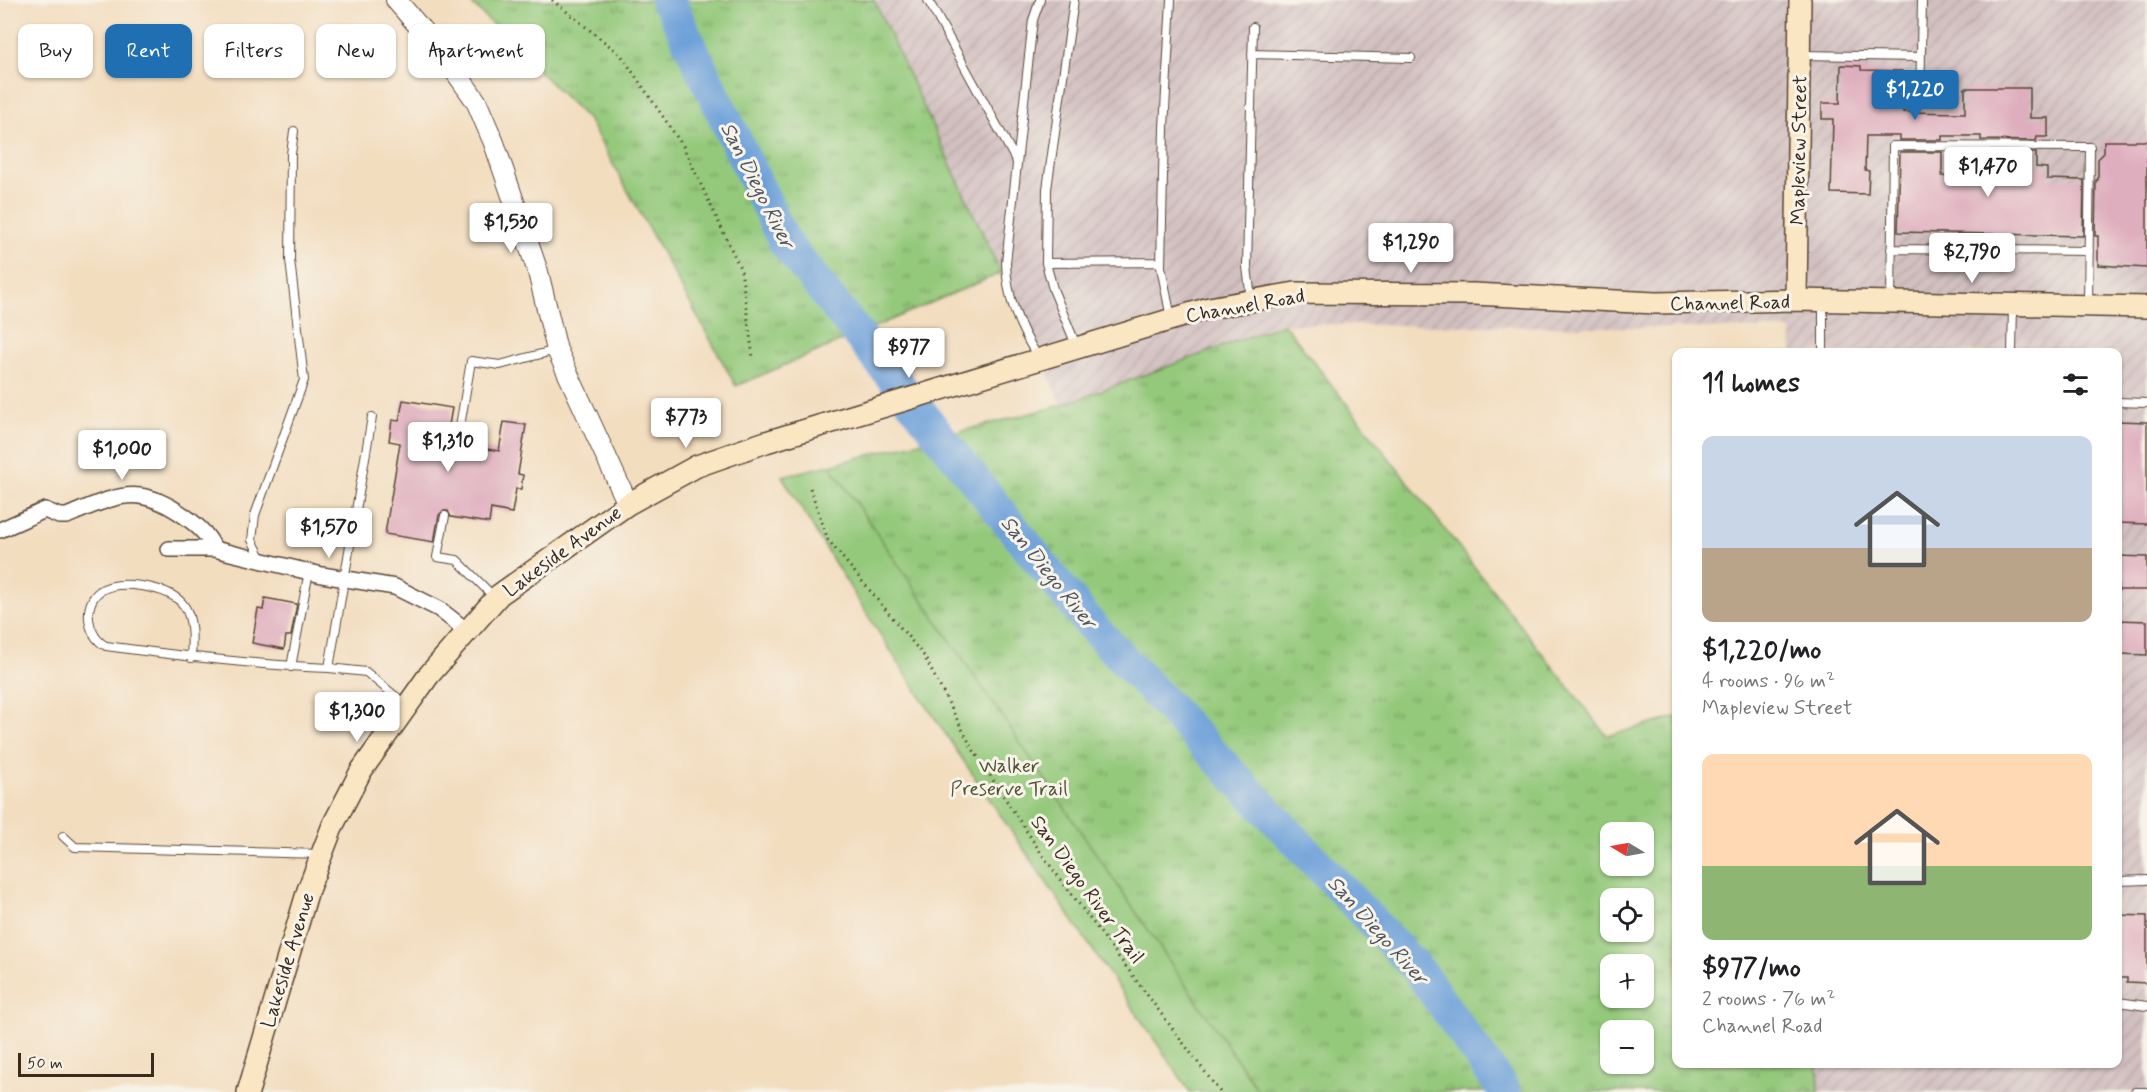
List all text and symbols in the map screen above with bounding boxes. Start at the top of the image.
chip: Buy [18,24,93,78]
chip: Rent [105,24,192,78]
chip: Filters [204,24,304,78]
chip: New [316,24,396,78]
chip: Apartment [408,24,545,78]
pin: $1,220 [1866,70,1964,121]
street label: Mapleview Street [1785,75,1814,225]
text: $1,220 [1886,76,1944,103]
water label: San Diego River [713,118,802,255]
pin: $1,470 [1939,147,2037,198]
text: $1,470 [1958,153,2018,180]
pin: $1,530 [462,203,560,254]
text: $1,530 [483,209,539,236]
pin: $1,290 [1362,223,1460,274]
text: $1,290 [1382,229,1440,256]
pin: $2,790 [1923,233,2021,284]
text: $2,790 [1943,239,2001,266]
street label: Channel Road [1184,283,1307,330]
street label: Channel Road [1670,289,1790,318]
pin: $977 [873,328,945,379]
text: $977 [888,334,930,361]
text: 11 homes [1702,367,1800,401]
icon: filters [2059,368,2092,401]
pin: $773 [650,398,722,449]
text: $773 [665,404,707,431]
pin: $1,310 [399,422,497,473]
text: $1,310 [422,428,474,455]
pin: $1,000 [73,430,171,481]
text: $1,000 [92,436,152,463]
icon: home [1843,475,1951,583]
street label: Lakeside Avenue [498,500,627,604]
pin: $1,570 [280,508,378,559]
water label: San Diego River [994,510,1104,637]
text: $1,570 [300,514,358,541]
text: $1,220/mo [1702,634,1821,668]
text: 4 rooms · 96 m² [1702,668,1835,695]
pin: $1,300 [308,692,406,743]
text: Mapleview Street [1702,695,1852,722]
text: $1,300 [329,698,385,725]
park label: Walker Preserve Trail [950,753,1068,803]
icon: home [1843,793,1951,901]
street label: San Diego River Trail [1024,810,1150,969]
north arrow [1600,822,1654,876]
map controls [1600,822,1654,1074]
water label: San Diego River [1321,870,1435,993]
button: locate [1600,888,1654,942]
street label: Lakeside Avenue [255,890,322,1031]
text: $977/mo [1702,952,1801,986]
button: + [1600,954,1654,1008]
text: 2 rooms · 76 m² [1702,986,1835,1013]
text: Channel Road [1702,1013,1822,1040]
button: − [1600,1020,1654,1074]
scale bar [18,1050,154,1078]
text: 50 m [27,1053,63,1074]

